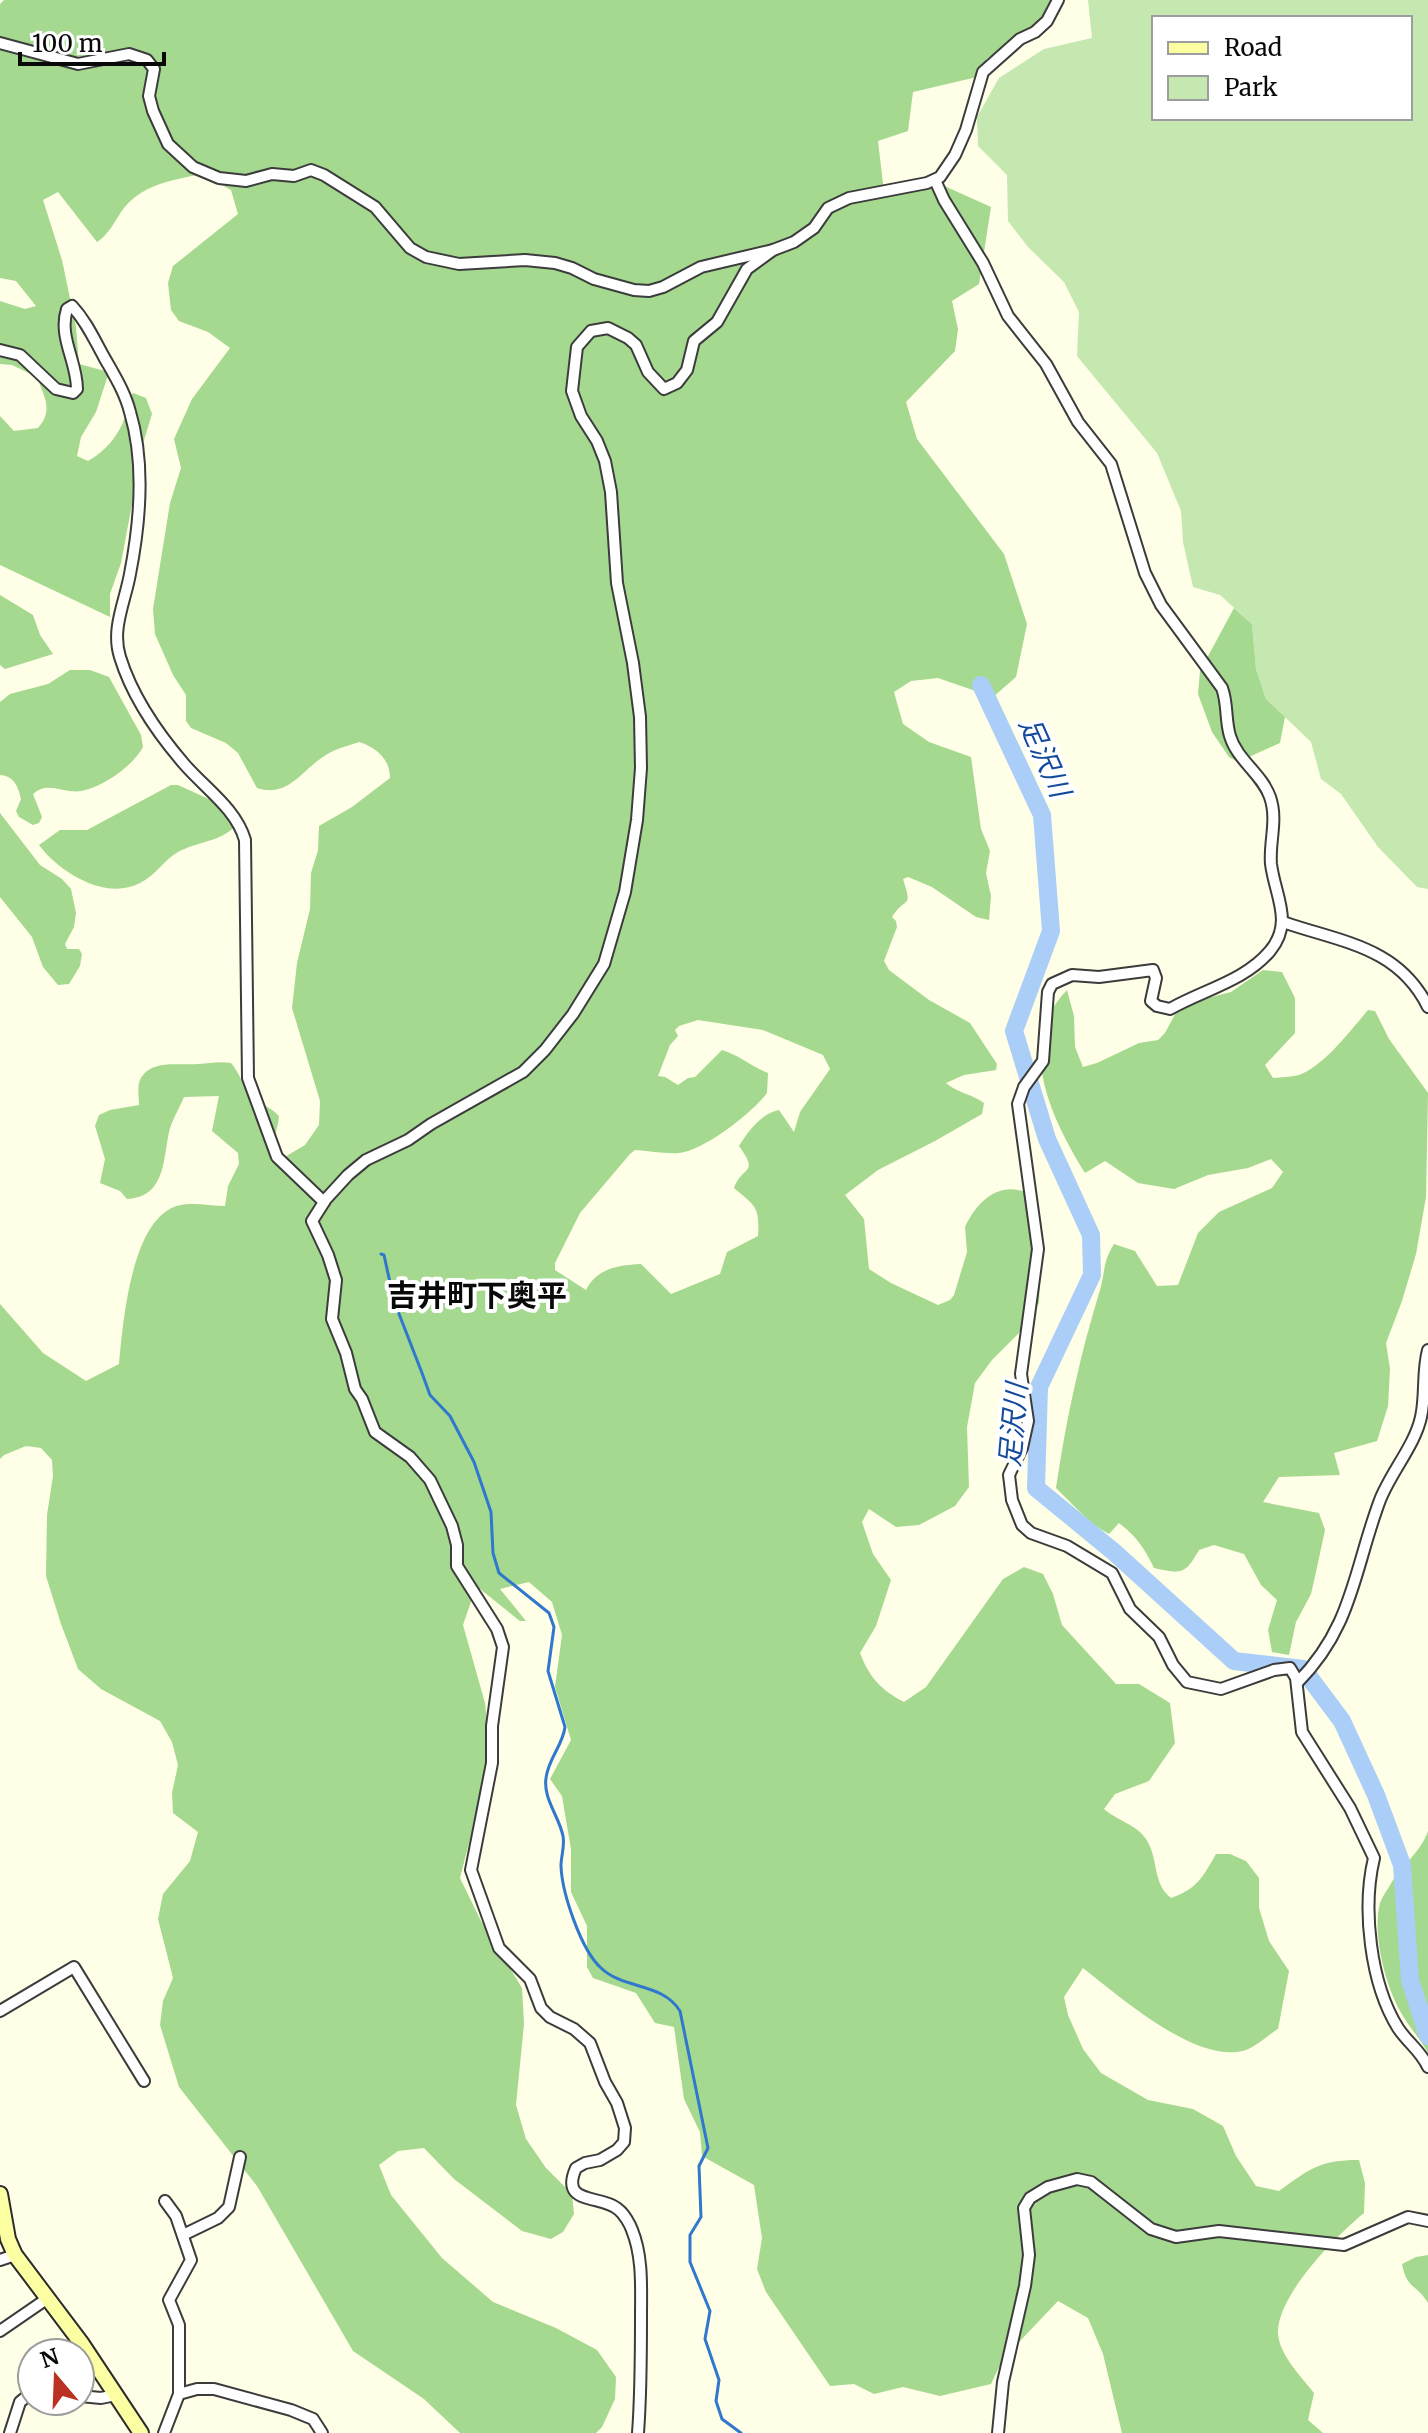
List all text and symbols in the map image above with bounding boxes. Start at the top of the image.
scale bar [20,16,164,66]
legend [1152,16,1412,120]
text: 100 m [32,28,103,59]
text: Road [1224,32,1282,63]
text: Park [1224,72,1278,103]
water label: 足沢川 [1011,711,1080,805]
district label: 吉井町下奥平 [387,1276,567,1314]
water label: 足沢川 [991,1379,1035,1468]
north arrow [16,2337,96,2417]
text: N [37,2342,63,2374]

